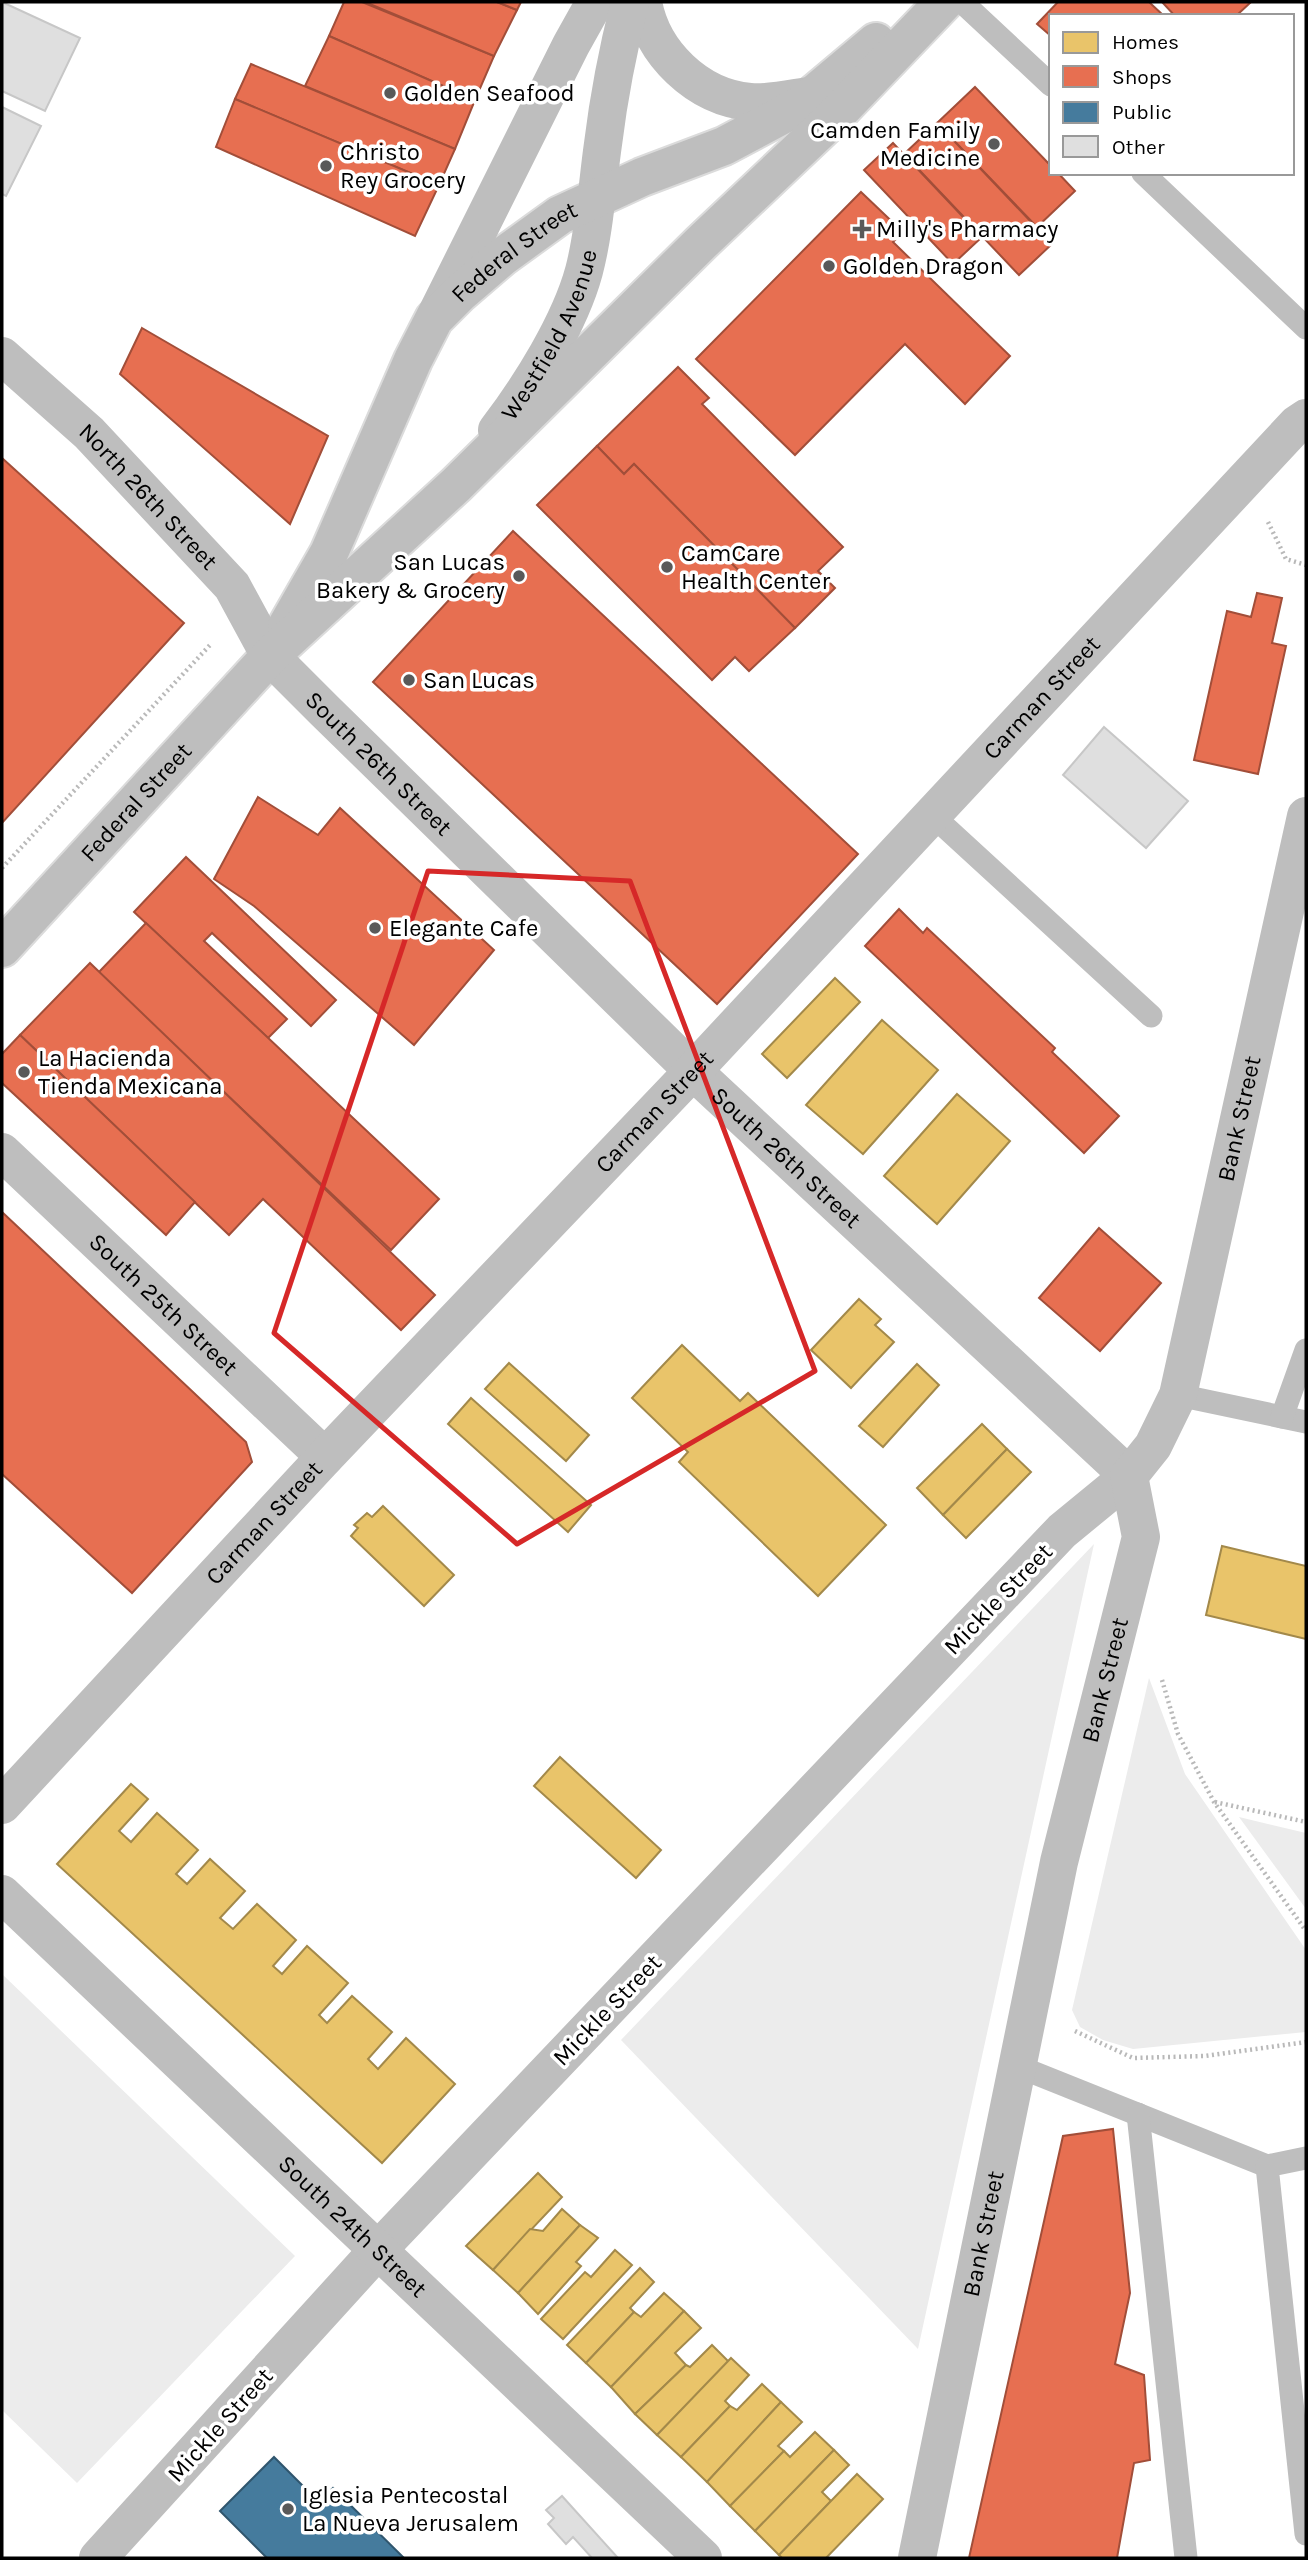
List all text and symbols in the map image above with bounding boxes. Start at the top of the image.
legend [1049,14,1294,175]
text: Homes [1112,30,1179,54]
text: Shops [1112,65,1172,89]
place label: Golden Seafood [404,79,575,107]
marker: Golden Seafood [382,85,398,101]
text: Public [1112,100,1172,124]
place label: Camden Family Medicine [810,116,980,172]
text: Other [1112,135,1165,159]
marker: Camden Family Medicine [986,136,1002,152]
place label: Christo Rey Grocery [340,138,466,194]
marker: Christo Rey Grocery [318,158,334,174]
street label: Federal Street [445,195,581,308]
place label: Milly's Pharmacy [876,215,1059,243]
marker: Milly's Pharmacy [854,221,870,237]
street label: Westfield Avenue [495,247,603,425]
place label: Golden Dragon [843,252,1004,280]
marker: Golden Dragon [821,258,837,274]
street label: North 26th Street [73,417,223,575]
place label: CamCare Health Center [681,539,830,595]
place label: San Lucas Bakery & Grocery [316,548,505,604]
marker: CamCare Health Center [659,559,675,575]
marker: San Lucas Bakery & Grocery [511,568,527,584]
street label: Carman Street [977,630,1106,765]
place label: San Lucas [423,666,535,694]
marker: San Lucas [401,672,417,688]
street label: South 26th Street [299,685,458,841]
street label: Federal Street [74,737,197,867]
place label: Elegante Cafe [389,914,538,942]
marker: Elegante Cafe [367,920,383,936]
place label: La Hacienda Tienda Mexicana [38,1044,222,1100]
street label: Carman Street [589,1045,719,1179]
street label: Bank Street [1212,1053,1267,1184]
marker: La Hacienda Tienda Mexicana [16,1064,32,1080]
street label: South 26th Street [705,1081,867,1234]
street label: South 25th Street [83,1228,244,1381]
street label: Carman Street [200,1455,328,1590]
street label: Mickle Street [938,1537,1058,1661]
street label: Bank Street [1076,1615,1134,1745]
street label: Mickle Street [547,1948,667,2072]
street label: South 24th Street [273,2149,433,2303]
street label: Bank Street [957,2168,1010,2299]
street label: Mickle Street [161,2362,279,2488]
place label: Iglesia Pentecostal La Nueva Jerusalem [302,2481,519,2537]
marker: Iglesia Pentecostal La Nueva Jerusalem [280,2501,296,2517]

